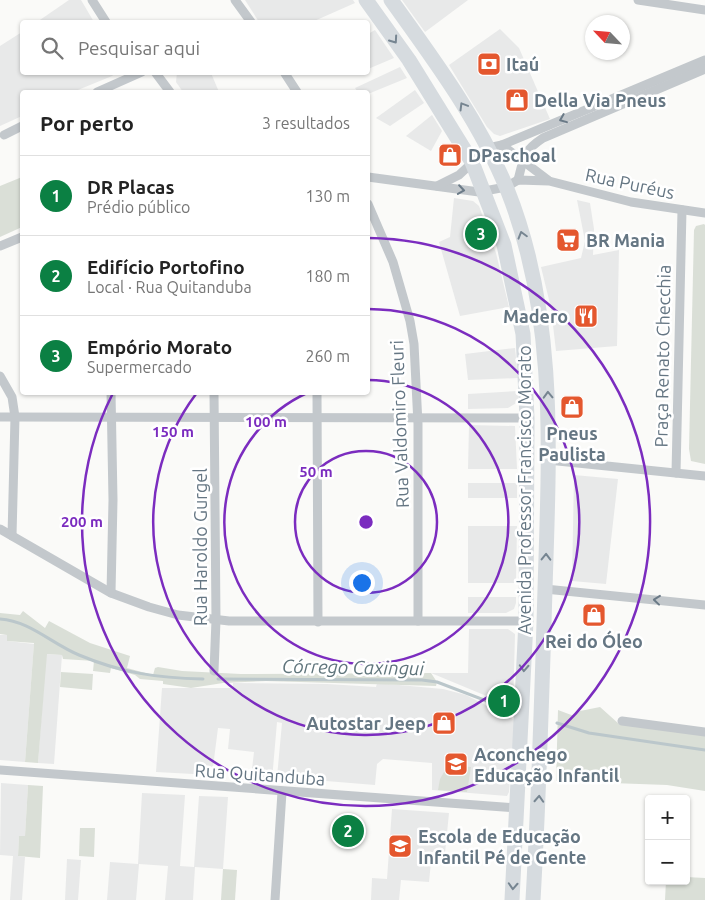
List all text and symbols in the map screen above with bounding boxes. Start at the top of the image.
north arrow [585,15,630,60]
search box [20,20,370,75]
icon: search [38,34,66,62]
one-way arrow [388,34,397,44]
text: Pesquisar aqui [78,37,200,59]
bank icon: Itaú [476,51,502,77]
place label: Itaú [506,54,539,74]
shop icon: Della Via Pneus [504,87,530,113]
place label: Della Via Pneus [534,90,666,110]
one-way arrow [460,103,470,112]
text: Por perto [40,111,134,135]
one-way arrow [559,113,568,124]
text: 3 resultados [262,114,350,132]
shop icon: DPaschoal [437,142,463,168]
place label: DPaschoal [468,145,556,165]
street label: Rua Puréus [584,164,677,202]
text: DR Placas [87,176,174,198]
one-way arrow [457,184,465,195]
text: 1 [51,187,61,205]
text: 130 m [305,187,350,205]
text: Prédio público [87,198,190,216]
pin: 3 [465,215,497,253]
supermarket icon: BR Mania [555,227,581,253]
place label: BR Mania [586,230,665,250]
one-way arrow [517,231,527,239]
text: Edifício Portofino [87,256,245,278]
street label: Praça Renato Checchia [650,264,674,448]
text: 2 [51,267,61,285]
text: 180 m [305,267,350,285]
text: Local · Rua Quitanduba [87,278,252,296]
restaurant icon: Madero [573,303,599,329]
place label: Madero [503,306,568,326]
text: Empório Morato [87,336,232,358]
street label: Rua Valdomiro Fleuri [386,340,412,508]
street label: Avenida Professor Francisco Morato [514,345,534,635]
text: 3 [51,347,61,365]
text: 260 m [305,347,350,365]
text: Supermercado [87,358,192,376]
one-way arrow [542,390,553,398]
shop icon: Pneus Paulista [559,394,585,420]
text: 100 m [245,413,287,430]
text: 150 m [152,423,194,440]
place label: Pneus Paulista [538,423,606,464]
text: 50 m [299,463,333,480]
street label: Rua Haroldo Gurgel [190,468,210,626]
text: 200 m [61,513,103,530]
centre of rings [357,513,375,531]
one-way arrow [541,553,552,561]
your location [349,570,375,596]
one-way arrow [652,595,660,606]
shop icon: Rei do Óleo [581,602,607,628]
place label: Rei do Óleo [545,630,643,651]
water label: Córrego Caxingui [282,655,426,679]
one-way arrow [519,665,530,673]
pin: 1 [488,682,520,720]
shop icon: Autostar Jeep [431,710,457,736]
place label: Autostar Jeep [306,713,426,733]
place label: Aconchego Educação Infantil [474,744,620,786]
school or university icon: Aconchego Educação Infantil [443,751,469,777]
street label: Rua Quitanduba [194,759,326,790]
one-way arrow [533,795,544,803]
map controls [645,795,690,885]
button: + [645,795,690,840]
pin: 2 [332,812,364,850]
place label: Escola de Educação Infantil Pé de Gente [418,826,586,867]
school or university icon: Escola de Educação Infantil Pé de Gente [387,833,413,859]
button: − [645,840,690,885]
one-way arrow [508,883,519,891]

